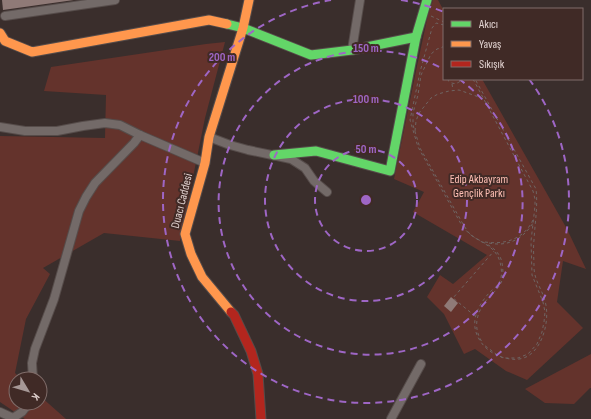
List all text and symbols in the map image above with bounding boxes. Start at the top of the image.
legend [443,8,583,80]
text: Akıcı [478,17,498,32]
text: Yavaş [479,37,501,52]
text: 150 m [353,41,379,56]
text: 200 m [209,50,235,65]
text: Sıkışık [479,57,505,72]
text: 100 m [353,92,379,107]
text: 50 m [356,142,376,157]
street label: Duacı Caddesi [168,172,196,230]
park label: Edip Akbayram Gençlik Parkı [450,172,509,201]
centre of rings [359,193,373,207]
north arrow [8,371,48,411]
text: K [28,391,42,403]

